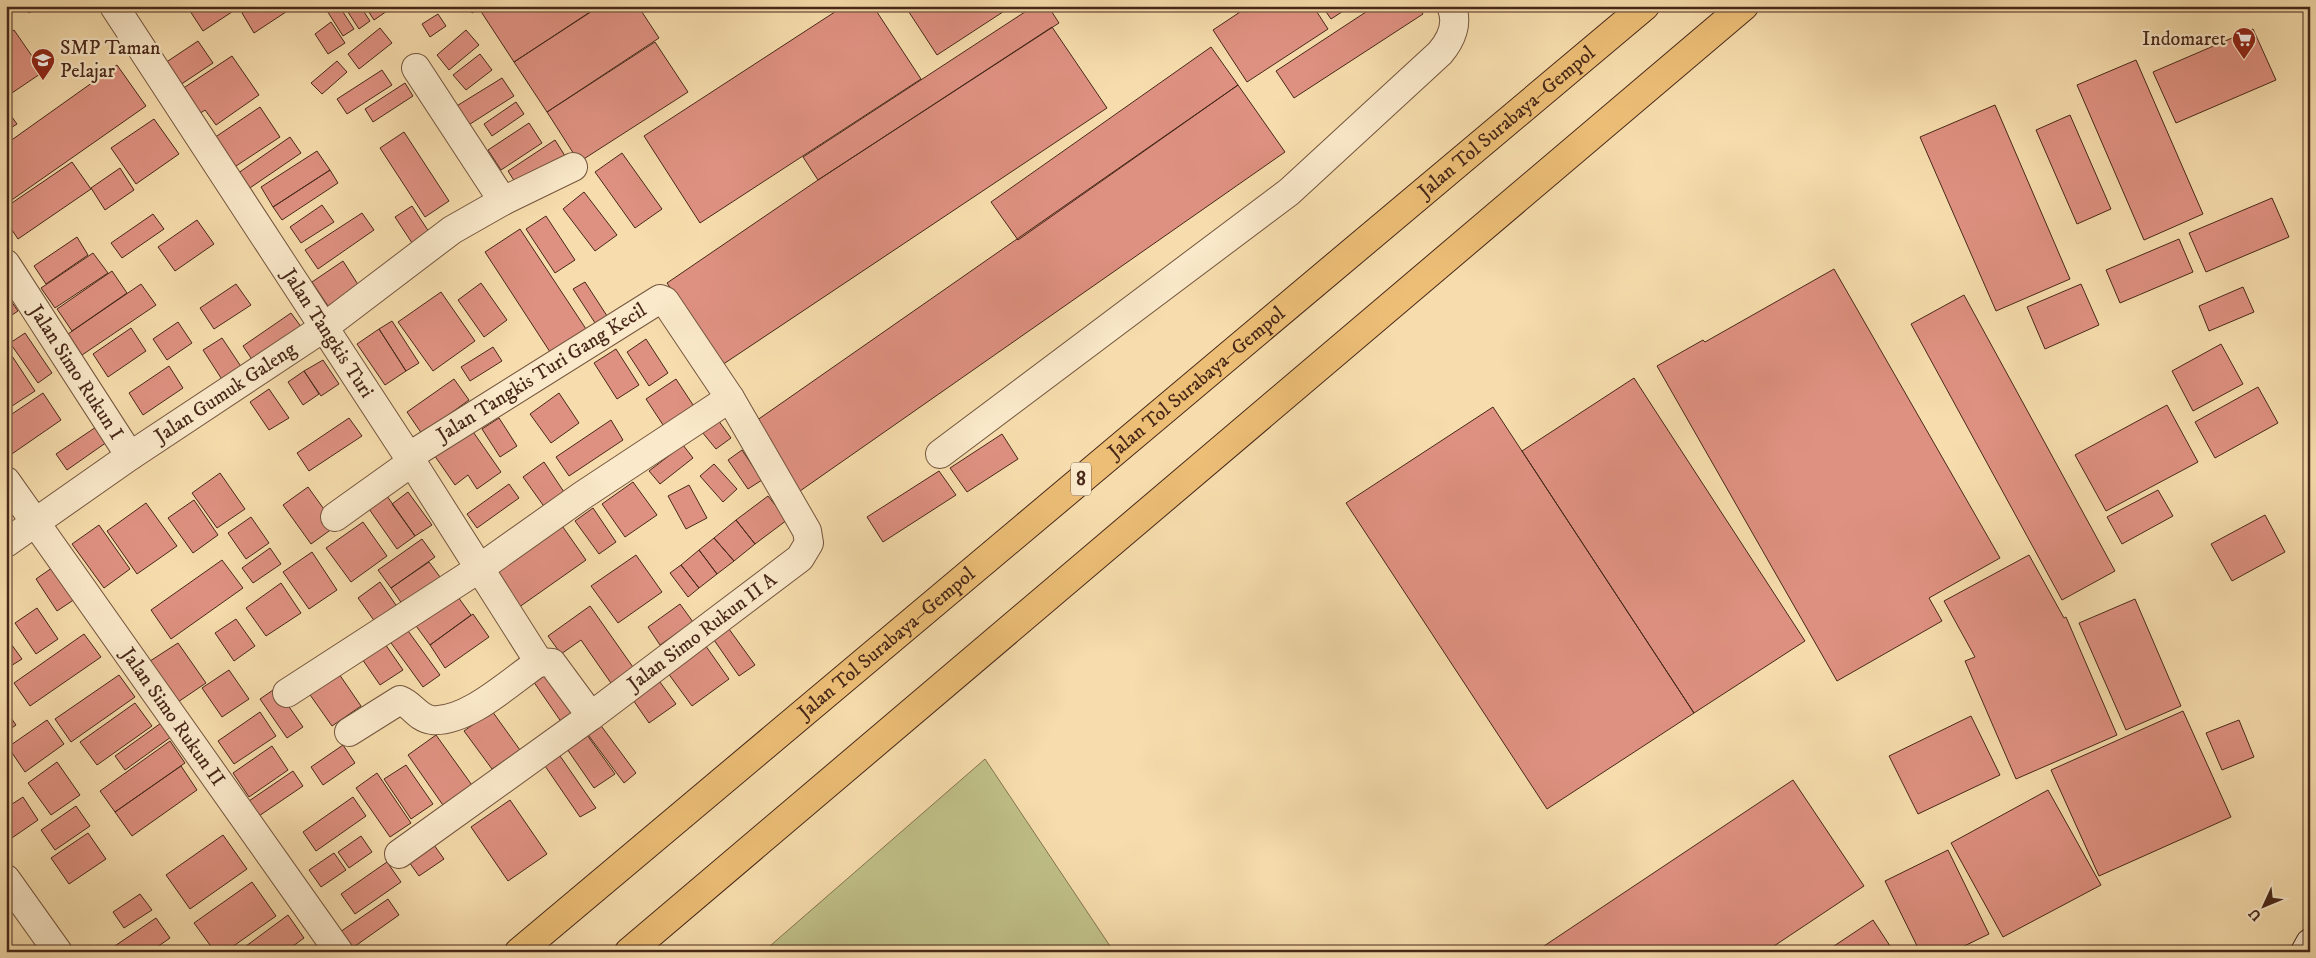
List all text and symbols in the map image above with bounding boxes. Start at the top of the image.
supermarket icon: Indomaret [2231,26,2257,60]
place label: Indomaret [2142,27,2226,52]
place label: SMP Taman Pelajar [60,36,161,84]
street label: Jalan Tol Surabaya–Gempol [1411,41,1600,205]
school or university icon: SMP Taman Pelajar [30,47,56,81]
street label: Jalan Tangkis Turi [275,262,379,403]
street label: Jalan Tangkis Turi Gang Kecil [431,298,651,449]
street label: Jalan Simo Rukun I [22,299,129,444]
street label: Jalan Tol Surabaya–Gempol [1101,301,1290,466]
street label: Jalan Gumuk Galeng [148,337,301,450]
road number: 8 [1071,462,1091,496]
street label: Jalan Tol Surabaya–Gempol [791,562,980,726]
street label: Jalan Simo Rukun II A [621,567,782,698]
street label: Jalan Simo Rukun II [114,641,230,791]
north arrow [2238,880,2288,930]
text: U [2245,904,2266,924]

